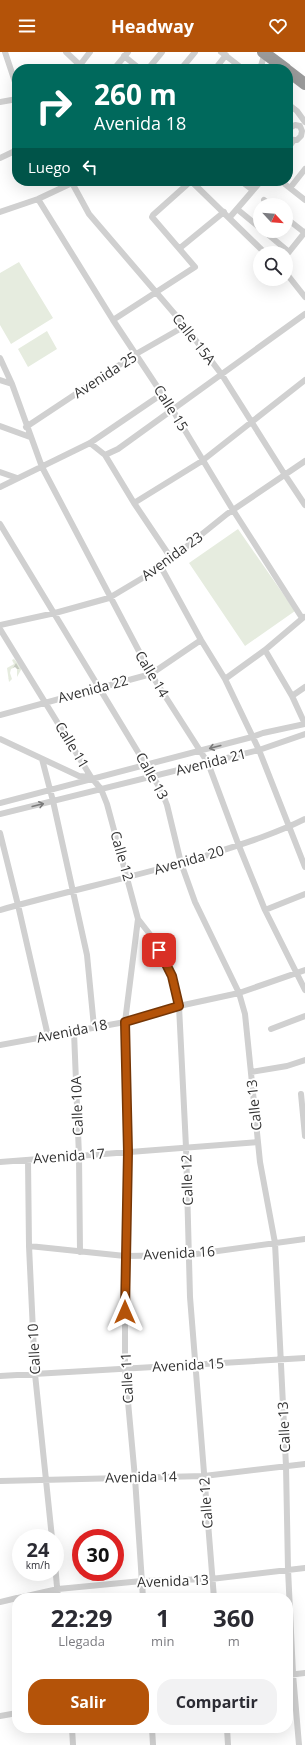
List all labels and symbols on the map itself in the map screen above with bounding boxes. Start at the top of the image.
north arrow [253,198,293,238]
street label: Calle 15A [168,309,220,368]
street label: Avenida 25 [69,347,140,402]
street label: Calle 15 [150,381,193,434]
street label: Avenida 23 [137,527,206,584]
street label: Calle 14 [131,647,174,701]
street label: Avenida 22 [56,670,130,707]
street label: Calle 11 [51,718,94,772]
street label: Avenida 21 [174,744,248,779]
one-way arrow [208,744,221,751]
street label: Calle 13 [132,749,173,803]
one-way arrow [31,800,44,808]
street label: Calle 12 [106,829,139,883]
street label: Avenida 20 [152,840,226,879]
pin [142,933,176,967]
street label: Avenida 18 [35,1014,109,1047]
street label: Calle 10A [66,1076,87,1136]
street label: Calle 13 [241,1079,266,1131]
street label: Avenida 17 [32,1144,105,1167]
street label: Calle 12 [176,1154,197,1206]
street label: Avenida 16 [143,1241,215,1264]
position arrow [104,1291,146,1333]
street label: Calle 10 [23,1323,44,1375]
street label: Calle 11 [116,1352,137,1404]
street label: Avenida 15 [152,1353,224,1376]
street label: Calle 13 [273,1401,294,1453]
street label: Avenida 14 [105,1466,177,1487]
street label: Calle 12 [194,1477,217,1529]
speed limit sign: 30 [72,1529,124,1581]
street label: Avenida 13 [137,1570,209,1591]

